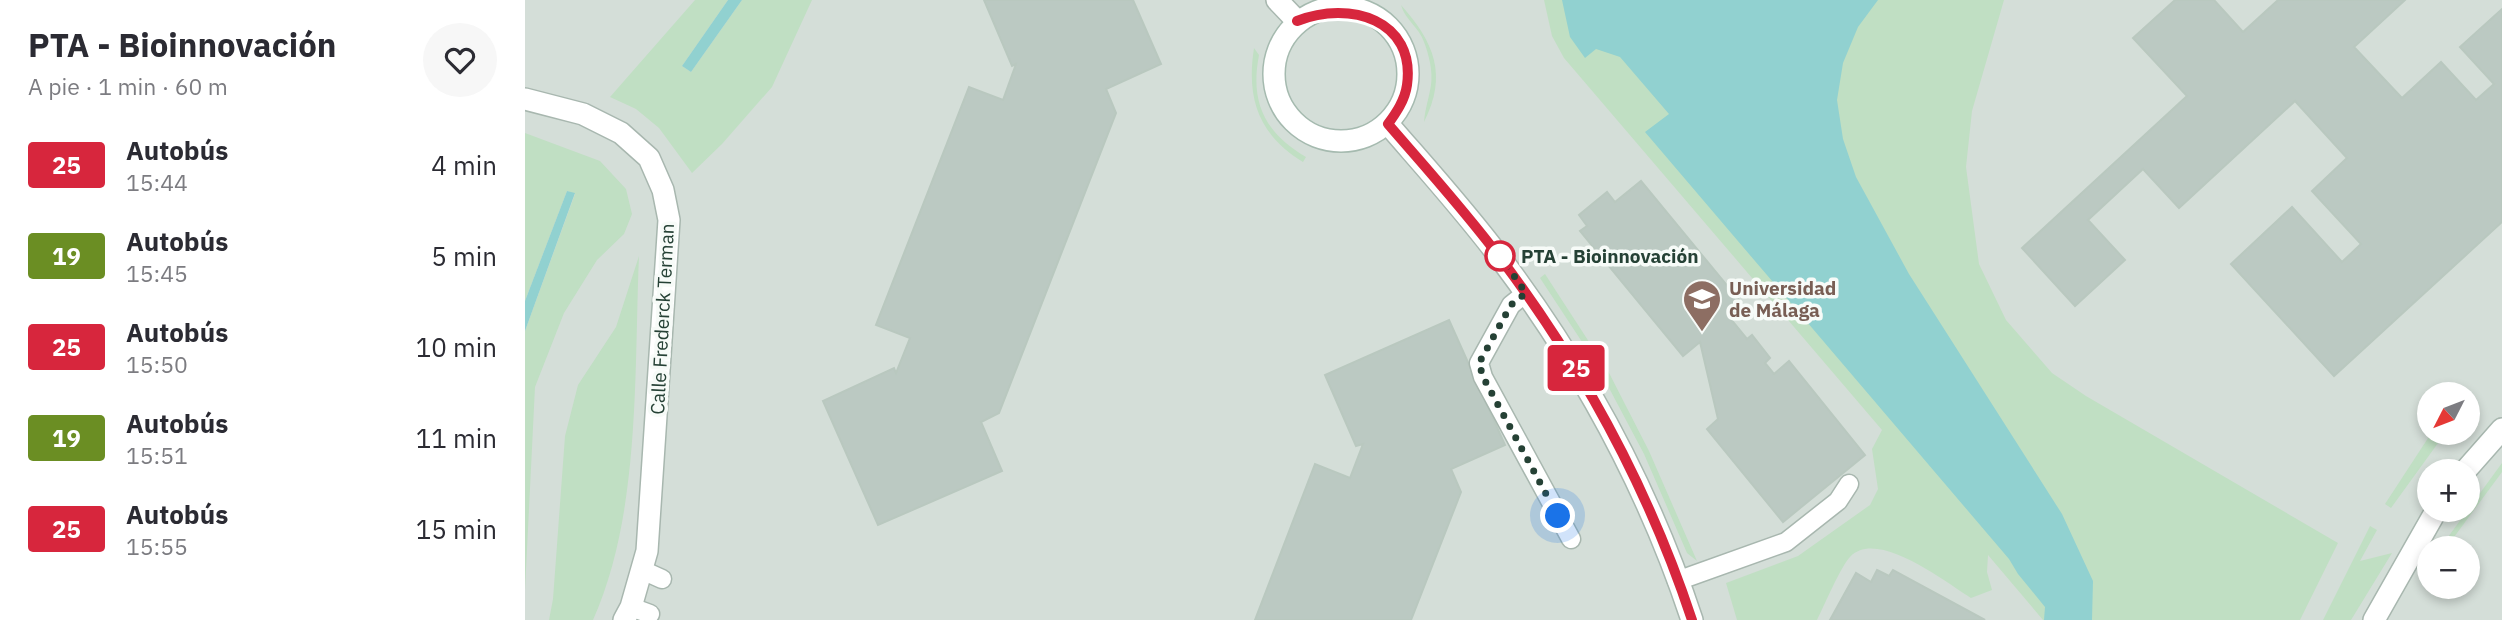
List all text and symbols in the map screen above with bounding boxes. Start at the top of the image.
text: PTA - Bioinnovación [28,23,336,66]
button: heart [423,23,497,97]
text: A pie · 1 min · 60 m [28,71,228,101]
text: Autobús [126,133,228,167]
text: 4 min [431,148,497,182]
text: 25 [52,149,81,181]
text: 15:44 [126,167,188,197]
street label: Calle Frederck Terman [645,223,679,415]
text: Autobús [126,224,228,258]
text: 5 min [431,239,497,273]
text: 19 [52,240,81,272]
marker: PTA - Bioinnovación [1485,241,1515,271]
place label: PTA - Bioinnovación [1521,244,1699,268]
text: 15:45 [126,258,188,288]
place label: Universidad de Málaga [1729,276,1836,322]
school or university icon: Universidad de Málaga [1681,278,1723,333]
text: Autobús [126,315,228,349]
text: 10 min [416,330,497,364]
text: 25 [52,331,81,363]
line badge: 25 [1545,345,1607,391]
text: 15:50 [126,349,188,379]
text: 25 [1562,352,1590,384]
north arrow [2417,382,2480,444]
map controls [2417,382,2480,599]
text: Autobús [126,406,228,440]
text: 11 min [416,421,497,455]
text: 19 [52,422,81,454]
text: 15:51 [126,440,188,470]
button: + [2417,459,2480,522]
text: Autobús [126,497,228,531]
your location [1540,498,1575,533]
text: 15 min [416,512,497,546]
text: 25 [52,513,81,545]
text: 15:55 [126,531,188,561]
button: − [2417,536,2480,599]

